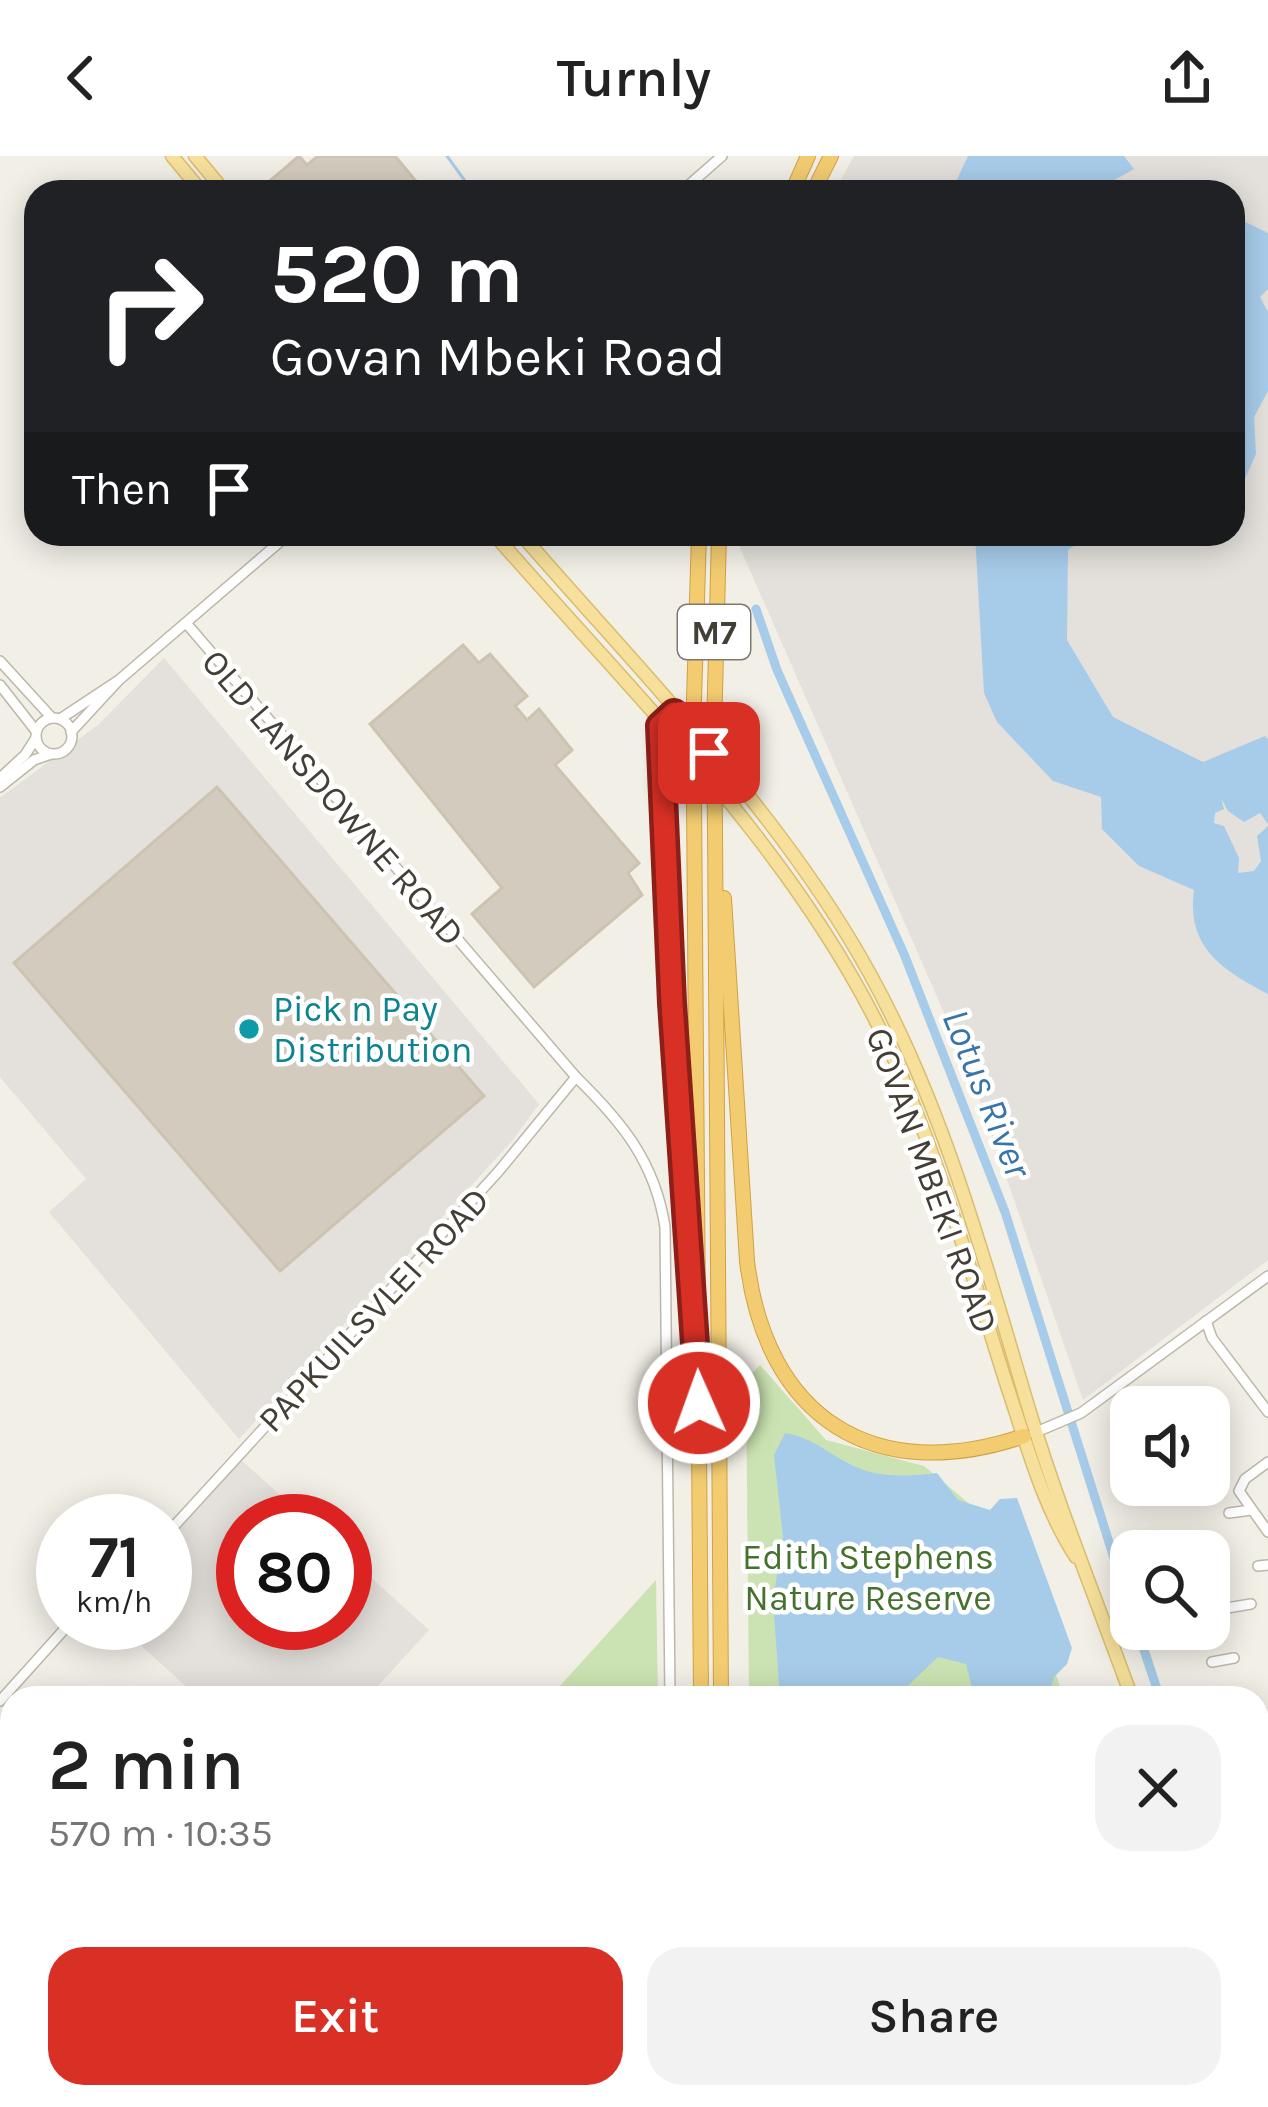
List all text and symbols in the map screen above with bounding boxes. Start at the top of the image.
icon: back [48,45,114,111]
icon: share [1154,45,1220,111]
text: Turnly [557,46,711,110]
text: 520 m [270,225,524,323]
icon: right [72,228,228,384]
text: Govan Mbeki Road [270,325,726,389]
icon: arrive [196,456,262,522]
text: Then [72,463,172,515]
road number: M7 [678,605,750,659]
street label: OLD LANSDOWNE ROAD [193,641,473,954]
pin [658,702,760,804]
icon: arrive [676,720,742,786]
place label: Pick n Pay Distribution [273,988,472,1071]
water label: Lotus River [932,1002,1042,1186]
marker: Pick n Pay Distribution [236,1016,262,1042]
street label: GOVAN MBEKI ROAD [857,1022,1007,1339]
street label: PAPKUILSVLEI ROAD [250,1179,498,1441]
position arrow [636,1340,762,1466]
map controls [1110,1386,1230,1650]
button: sound [1110,1386,1230,1506]
speed limit sign: 80 [216,1494,372,1650]
text: 71 [88,1522,140,1592]
button: search [1110,1530,1230,1650]
park label: Edith Stephens Nature Reserve [742,1536,994,1619]
text: km/h [76,1584,152,1620]
text: 2 min [48,1723,245,1807]
button: close [1095,1725,1221,1851]
text: 570 m · 10:35 [48,1810,273,1856]
button: Exit [48,1947,623,2085]
button: Share [647,1947,1221,2085]

